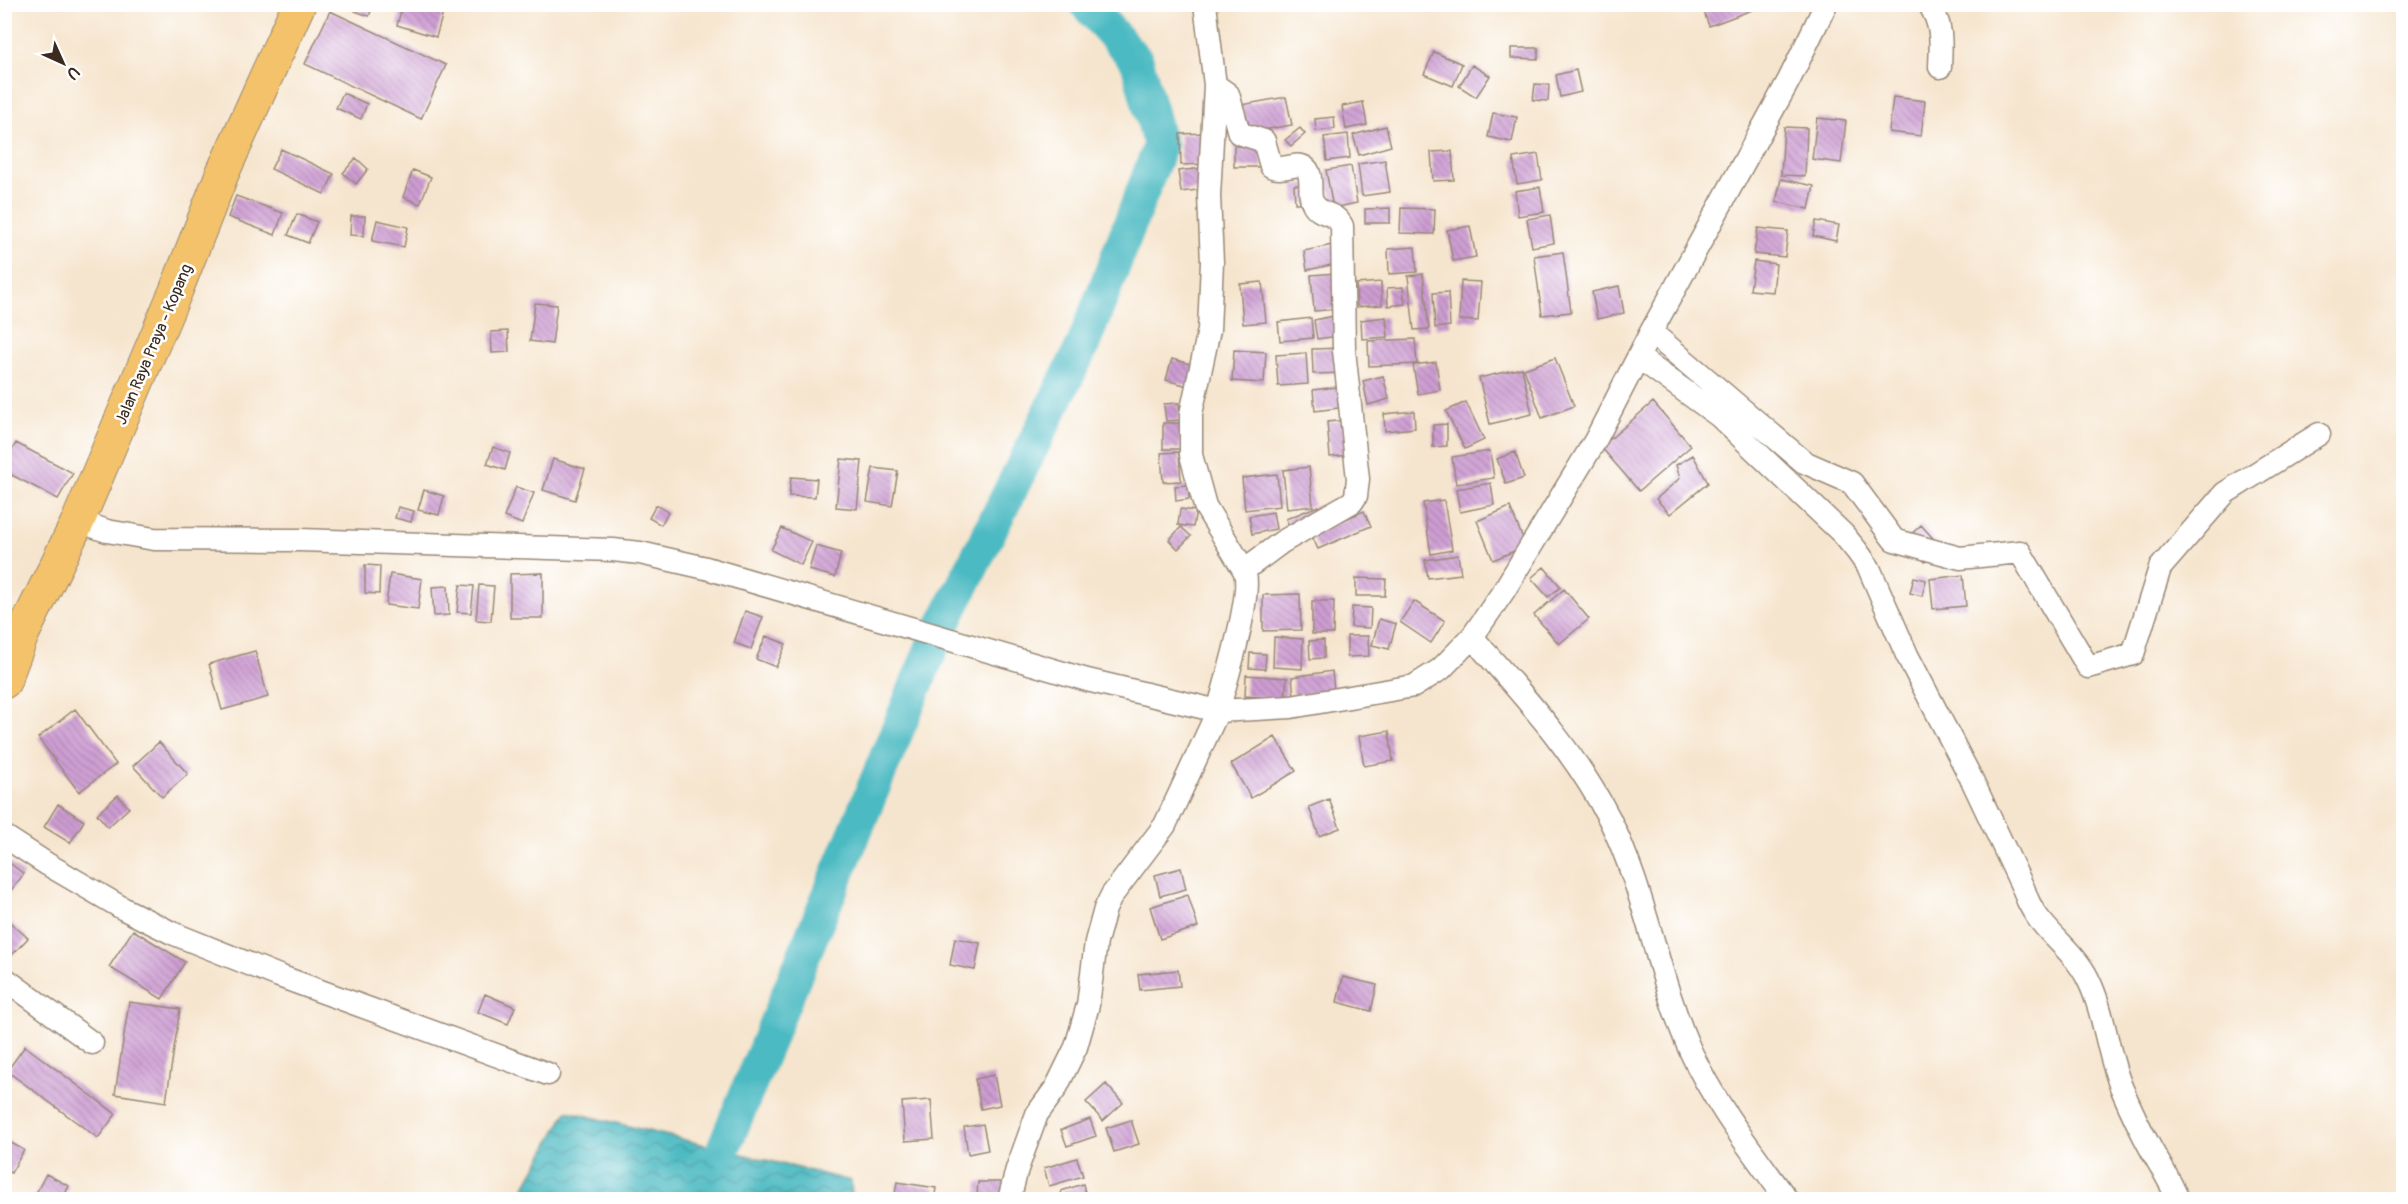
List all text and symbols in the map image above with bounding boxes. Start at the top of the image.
north arrow [33,33,93,93]
text: U [62,62,84,84]
street label: Jalan Raya Praya - Kopang [111,261,197,428]

